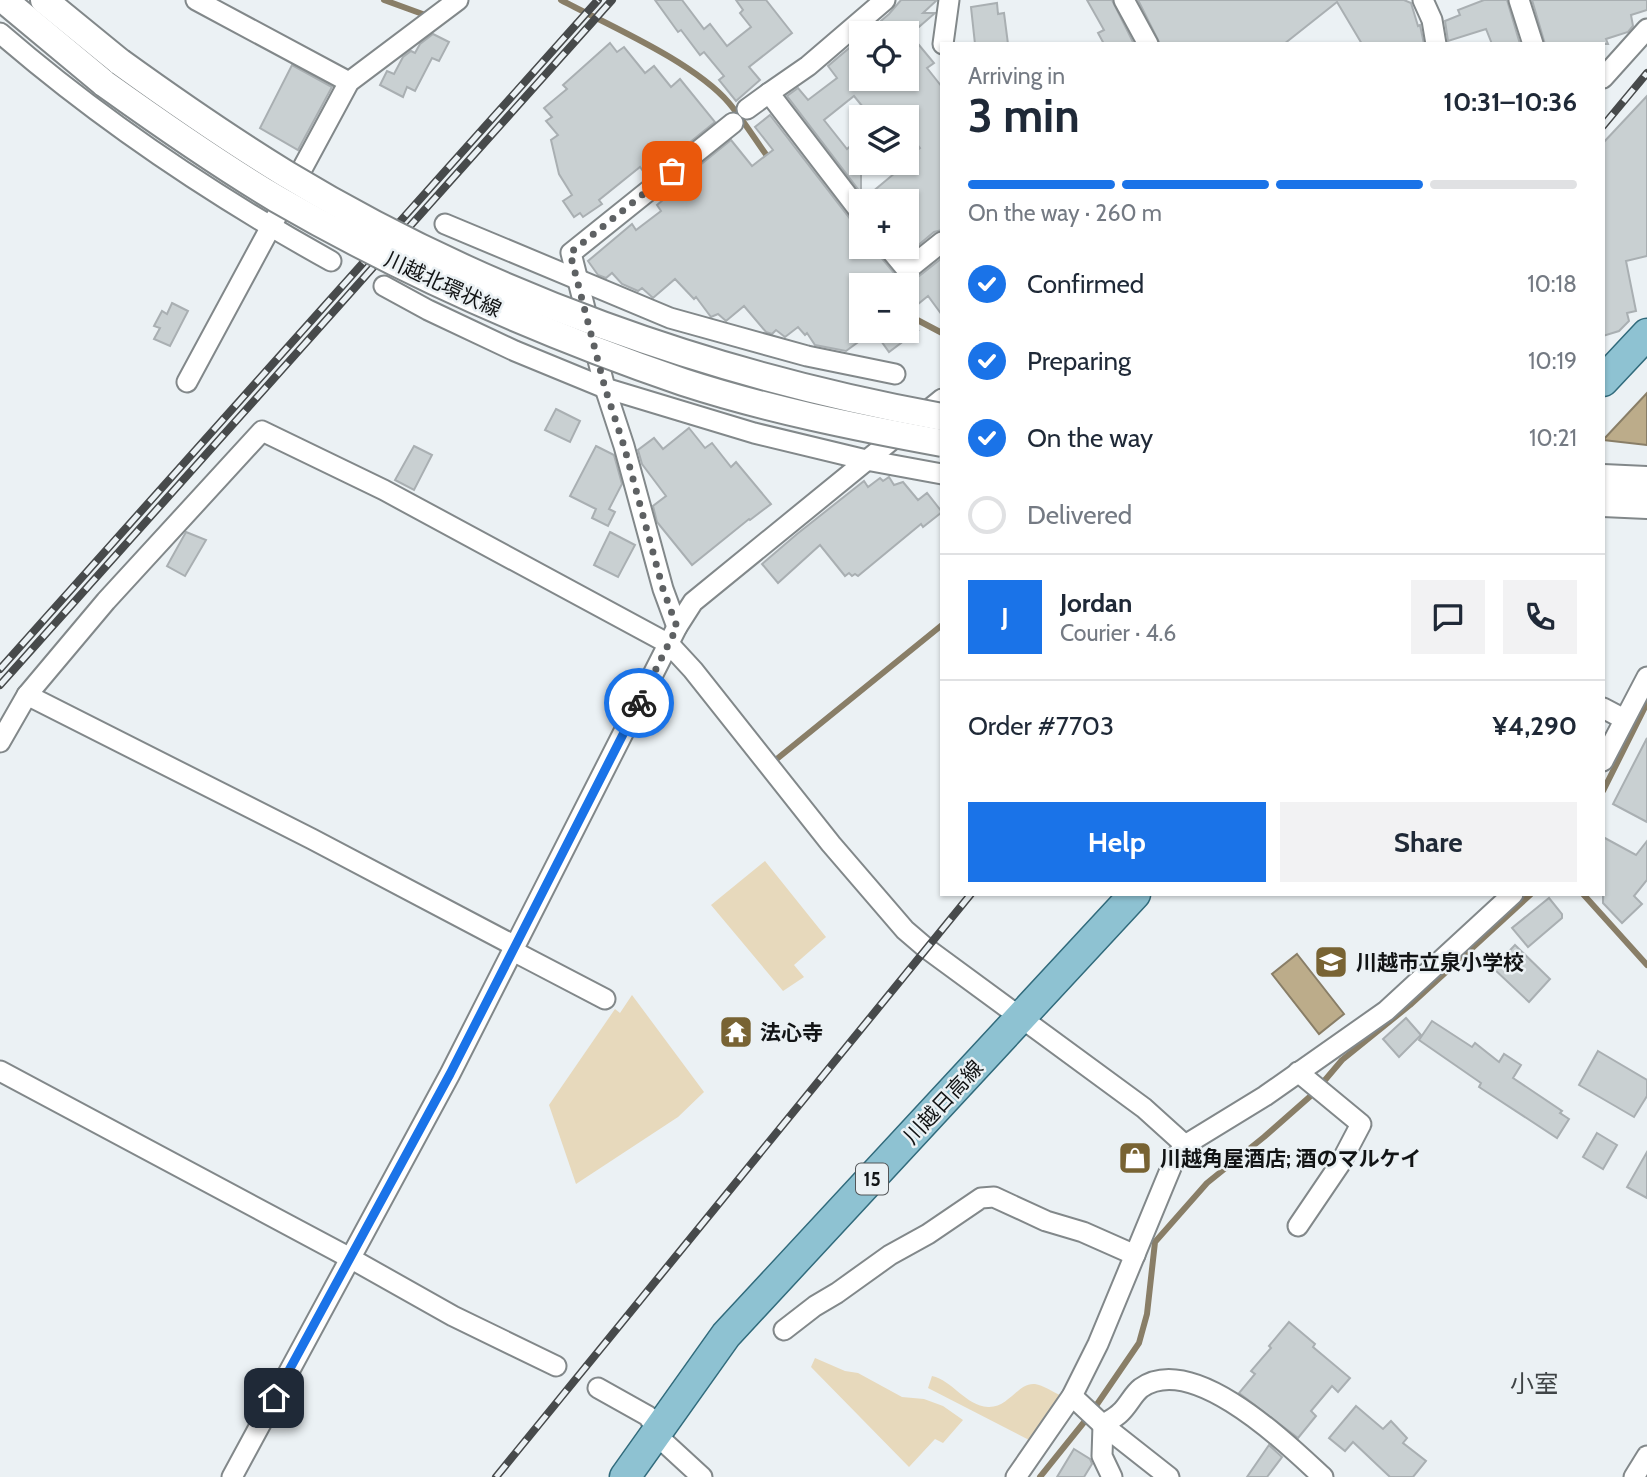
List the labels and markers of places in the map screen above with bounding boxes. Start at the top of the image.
pin [642,141,702,201]
school or university icon: 川越市立泉小学校 [1312,943,1350,981]
place label: 川越市立泉小学校 [1356,950,1524,975]
temple icon: 法心寺 [717,1013,755,1051]
place label: 法心寺 [760,1020,823,1045]
shop icon: 川越角屋酒店; 酒のマルケイ [1116,1139,1154,1177]
place label: 川越角屋酒店; 酒のマルケイ [1160,1146,1421,1171]
pin [244,1368,304,1428]

